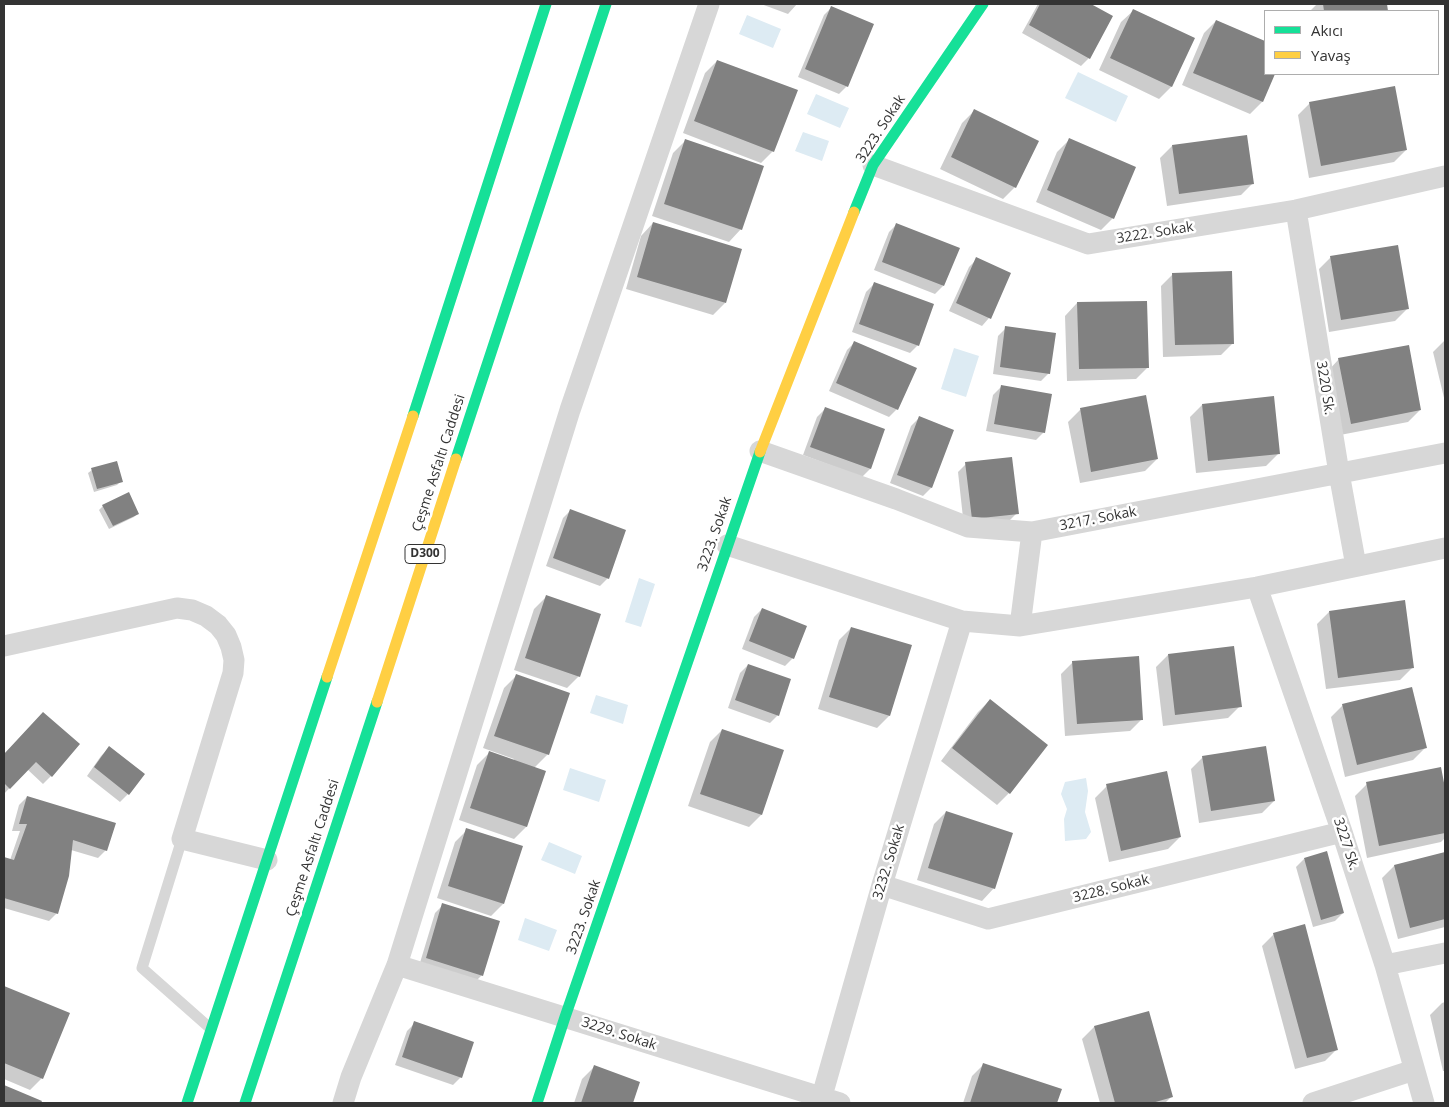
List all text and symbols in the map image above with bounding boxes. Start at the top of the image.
legend [1264,10,1439,75]
text: Akıcı [1311,20,1343,40]
text: Yavaş [1311,45,1351,65]
street label: 3223. Sokak [853,92,909,166]
street label: 3222. Sokak [1115,219,1195,247]
street label: 3220 Sk. [1312,360,1338,416]
street label: Çeşme Asfaltı Caddesi [409,392,469,534]
street label: 3223. Sokak [694,494,736,574]
street label: 3217. Sokak [1058,503,1138,535]
road number: D300 [405,544,445,564]
street label: Çeşme Asfaltı Caddesi [283,777,343,919]
street label: 3227 Sk. [1330,816,1362,872]
street label: 3232. Sokak [870,822,908,902]
street label: 3228. Sokak [1071,871,1151,907]
street label: 3223. Sokak [563,877,605,957]
street label: 3229. Sokak [579,1014,659,1054]

